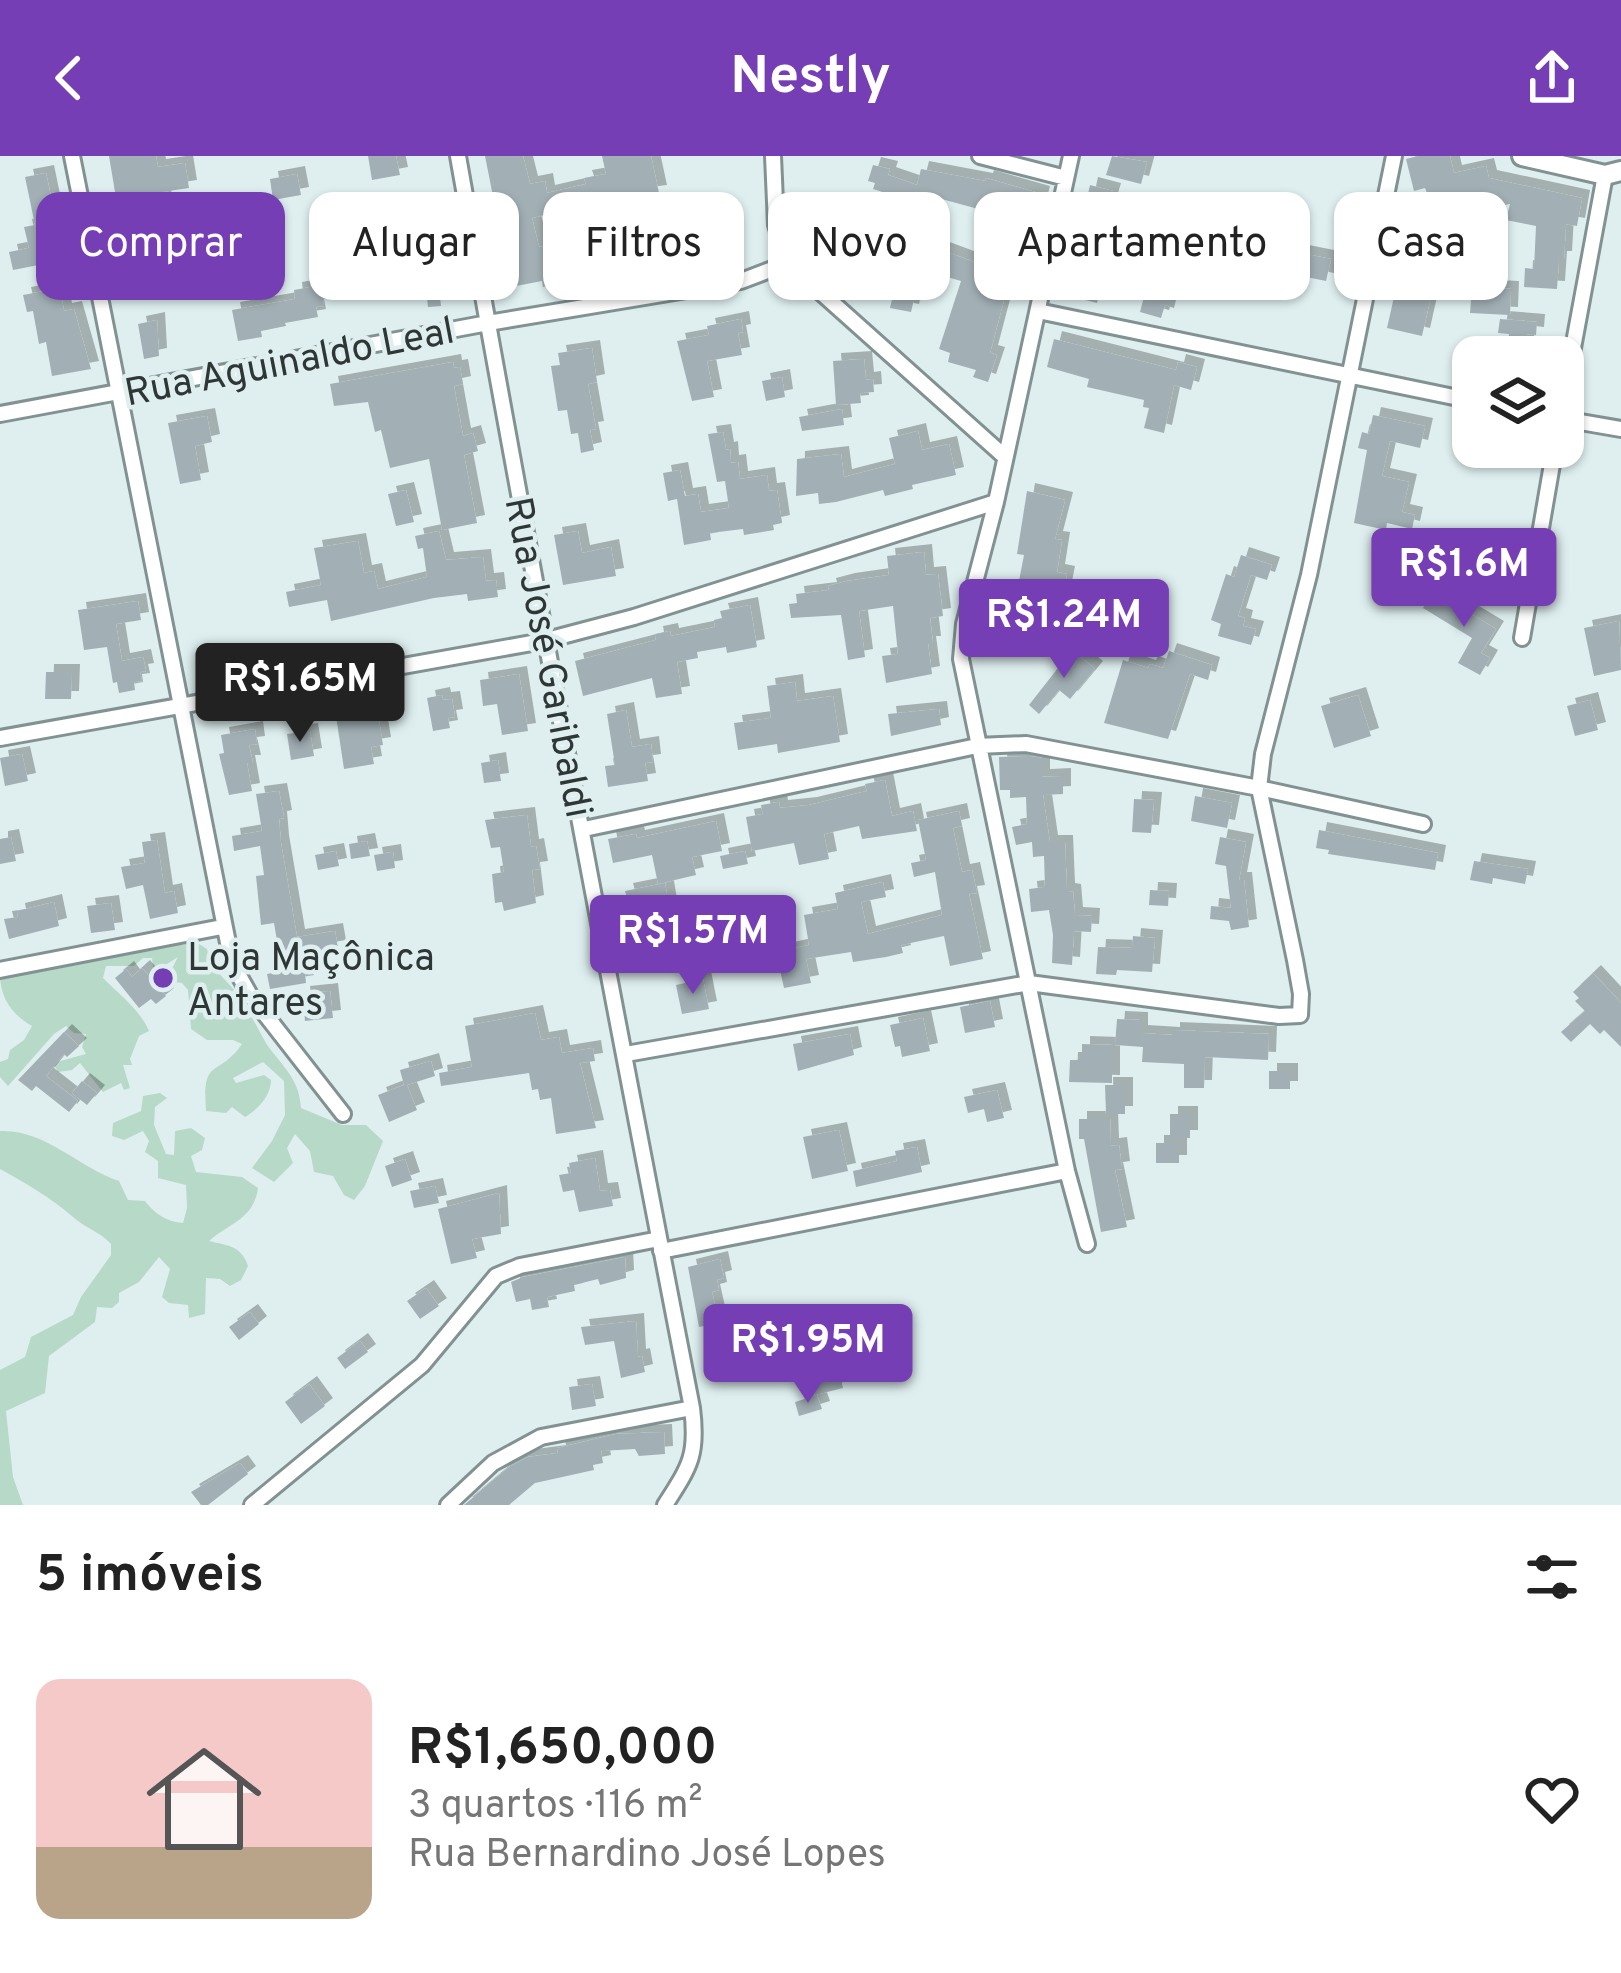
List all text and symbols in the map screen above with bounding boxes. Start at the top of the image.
text: Nestly [730,44,891,113]
icon: back [36,45,102,111]
icon: share [1519,45,1585,111]
chip: Comprar [36,192,285,300]
chip: Alugar [309,192,519,300]
chip: Filtros [543,192,744,300]
chip: Novo [768,192,950,300]
chip: Apartamento [974,192,1310,300]
chip: Casa [1334,192,1508,300]
street label: Rua Aguinaldo Leal [121,308,459,420]
map controls [1452,336,1584,468]
button: layers [1452,336,1584,468]
street label: Rua José Garibaldi [490,493,601,822]
pin: R$1.6M [1366,528,1562,630]
text: R$1.6M [1398,542,1530,591]
pin: R$1.24M [953,579,1175,681]
text: R$1.24M [986,593,1142,642]
pin: R$1.65M [189,643,411,745]
text: R$1.65M [222,657,378,706]
pin: R$1.57M [582,895,804,997]
text: R$1.57M [617,909,769,958]
place label: Loja Maçônica Antares [187,936,435,1030]
marker: Loja Maçônica Antares [150,965,176,991]
pin: R$1.95M [697,1304,919,1406]
text: R$1.95M [730,1318,886,1367]
icon: filters [1519,1544,1585,1610]
text: 5 imóveis [36,1545,264,1610]
text: R$1,650,000 [408,1718,717,1783]
icon: home [132,1727,276,1871]
icon: heart [1519,1766,1585,1832]
text: 3 quartos · 116 m² [408,1783,703,1832]
text: Rua Bernardino José Lopes [408,1832,886,1881]

